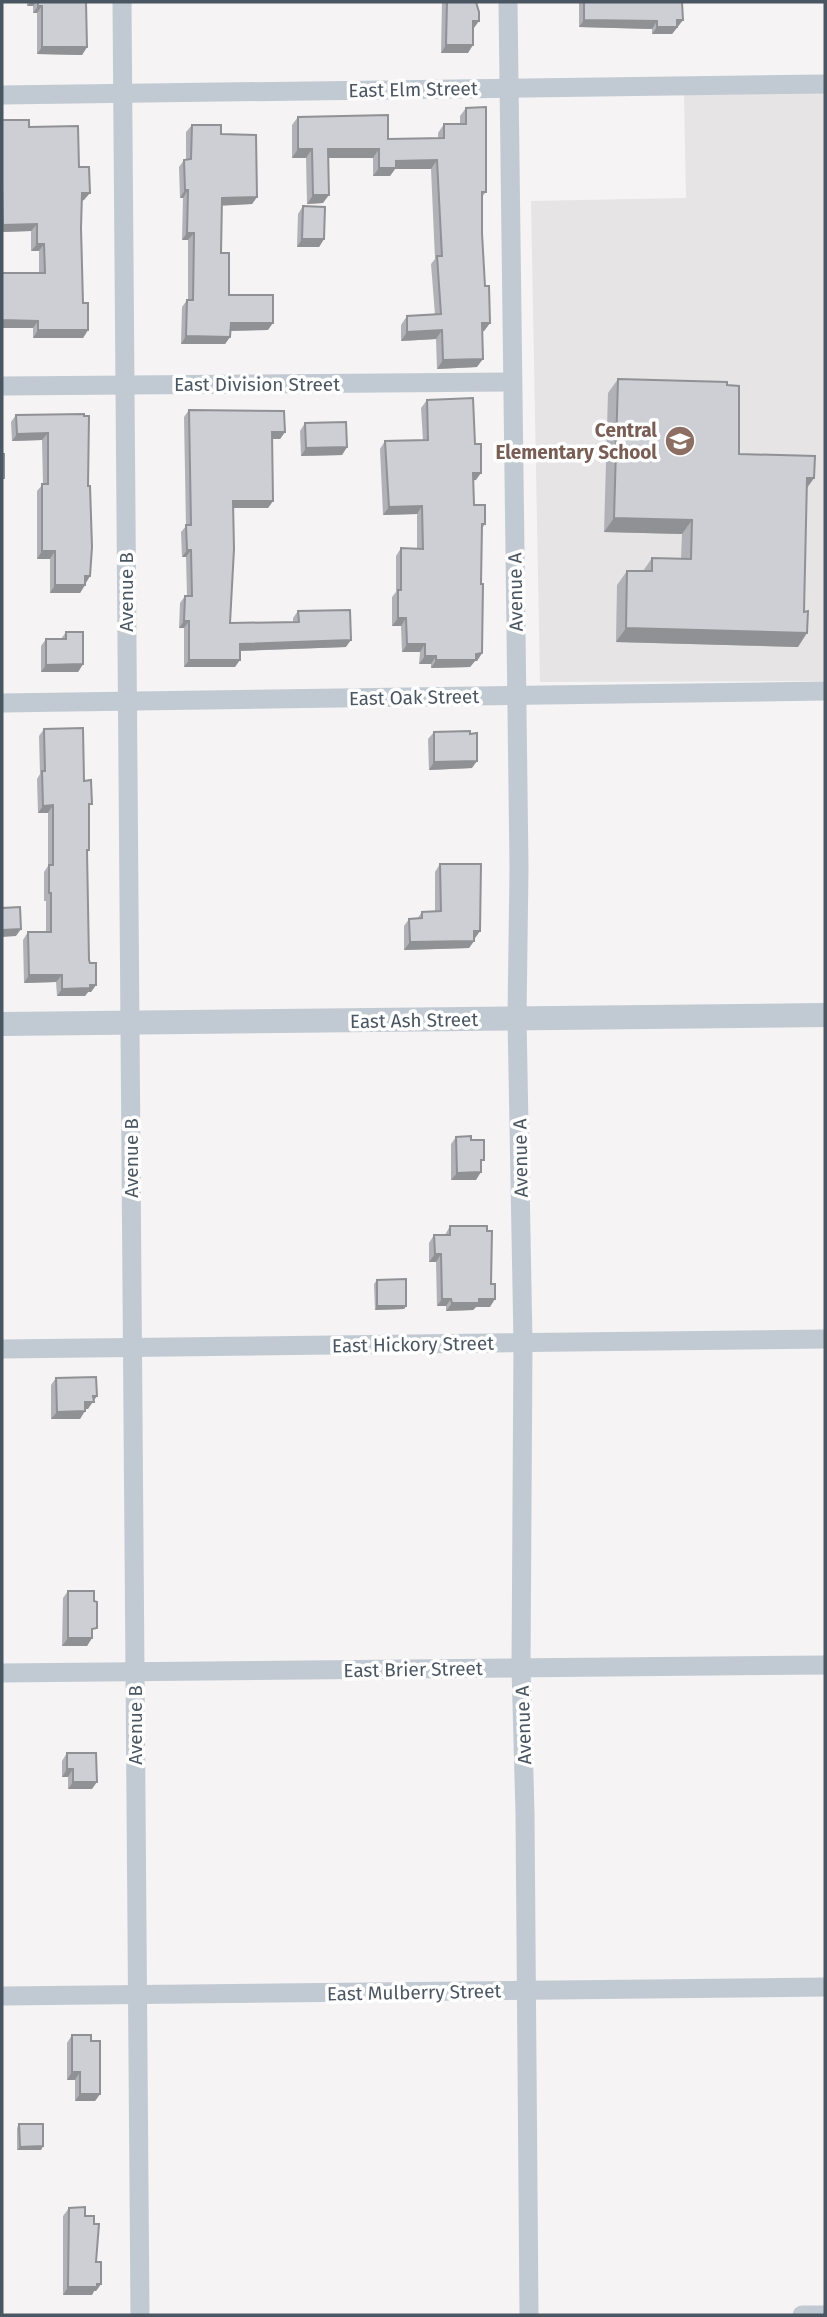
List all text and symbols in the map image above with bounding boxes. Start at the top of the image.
street label: East Elm Street [348,77,478,102]
street label: East Division Street [174,373,340,396]
place label: Central Elementary School [495,419,657,464]
school or university icon: Central Elementary School [663,424,697,458]
street label: Avenue B [115,552,138,632]
street label: Avenue A [503,552,528,632]
street label: East Oak Street [349,685,480,710]
street label: East Ash Street [350,1008,479,1033]
street label: Avenue B [120,1118,143,1198]
street label: Avenue A [508,1118,533,1198]
street label: East Hickory Street [332,1332,494,1357]
street label: East Brier Street [343,1657,483,1682]
street label: Avenue B [124,1685,147,1765]
street label: Avenue A [511,1685,536,1765]
street label: East Mulberry Street [327,1979,502,2006]

